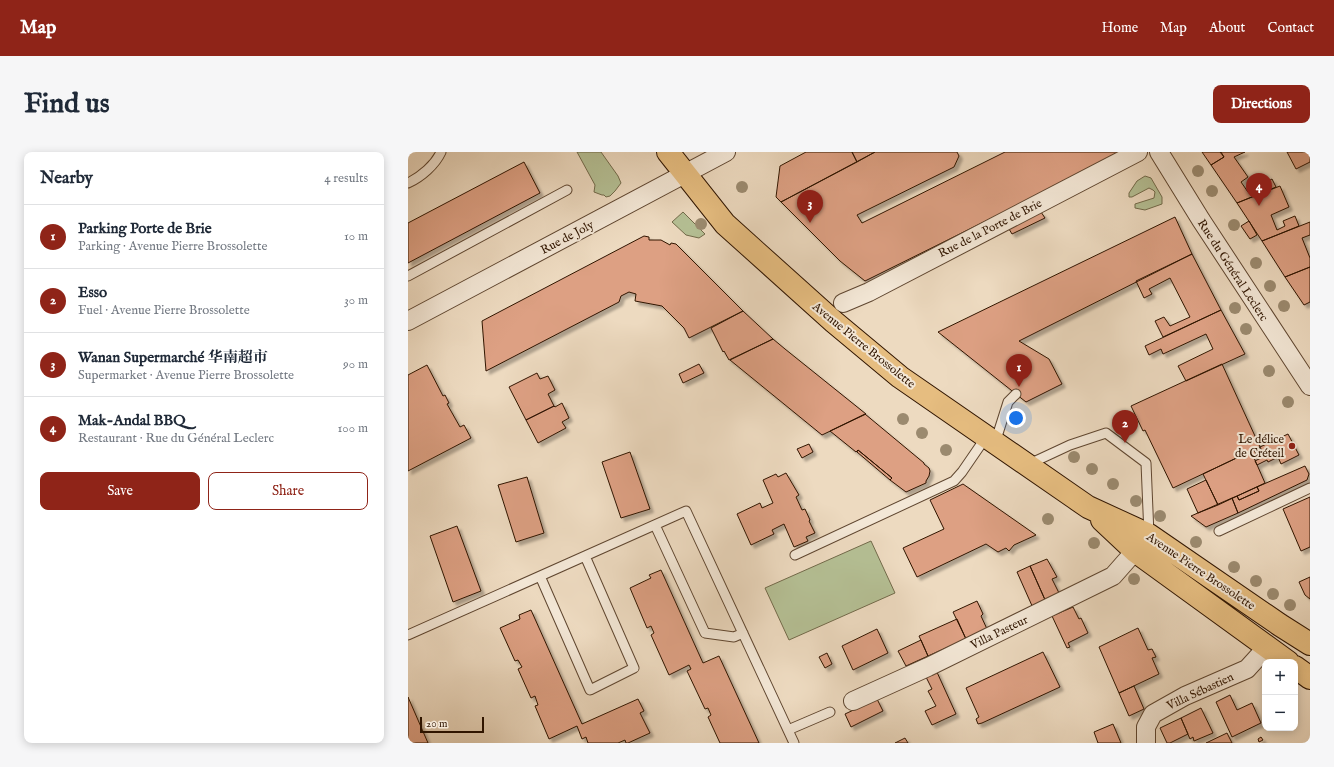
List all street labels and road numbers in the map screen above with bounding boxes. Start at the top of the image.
street label: Rue de la Porte de Brie [936,196,1045,261]
street label: Rue du Général Leclerc [1194,216,1271,324]
street label: Rue de Joly [538,217,597,259]
street label: Avenue Pierre Brossolette [808,299,919,392]
street label: Avenue Pierre Brossolette [1143,529,1258,614]
street label: Villa Pasteur [967,612,1031,653]
street label: Villa Sébastien [1163,669,1237,714]

